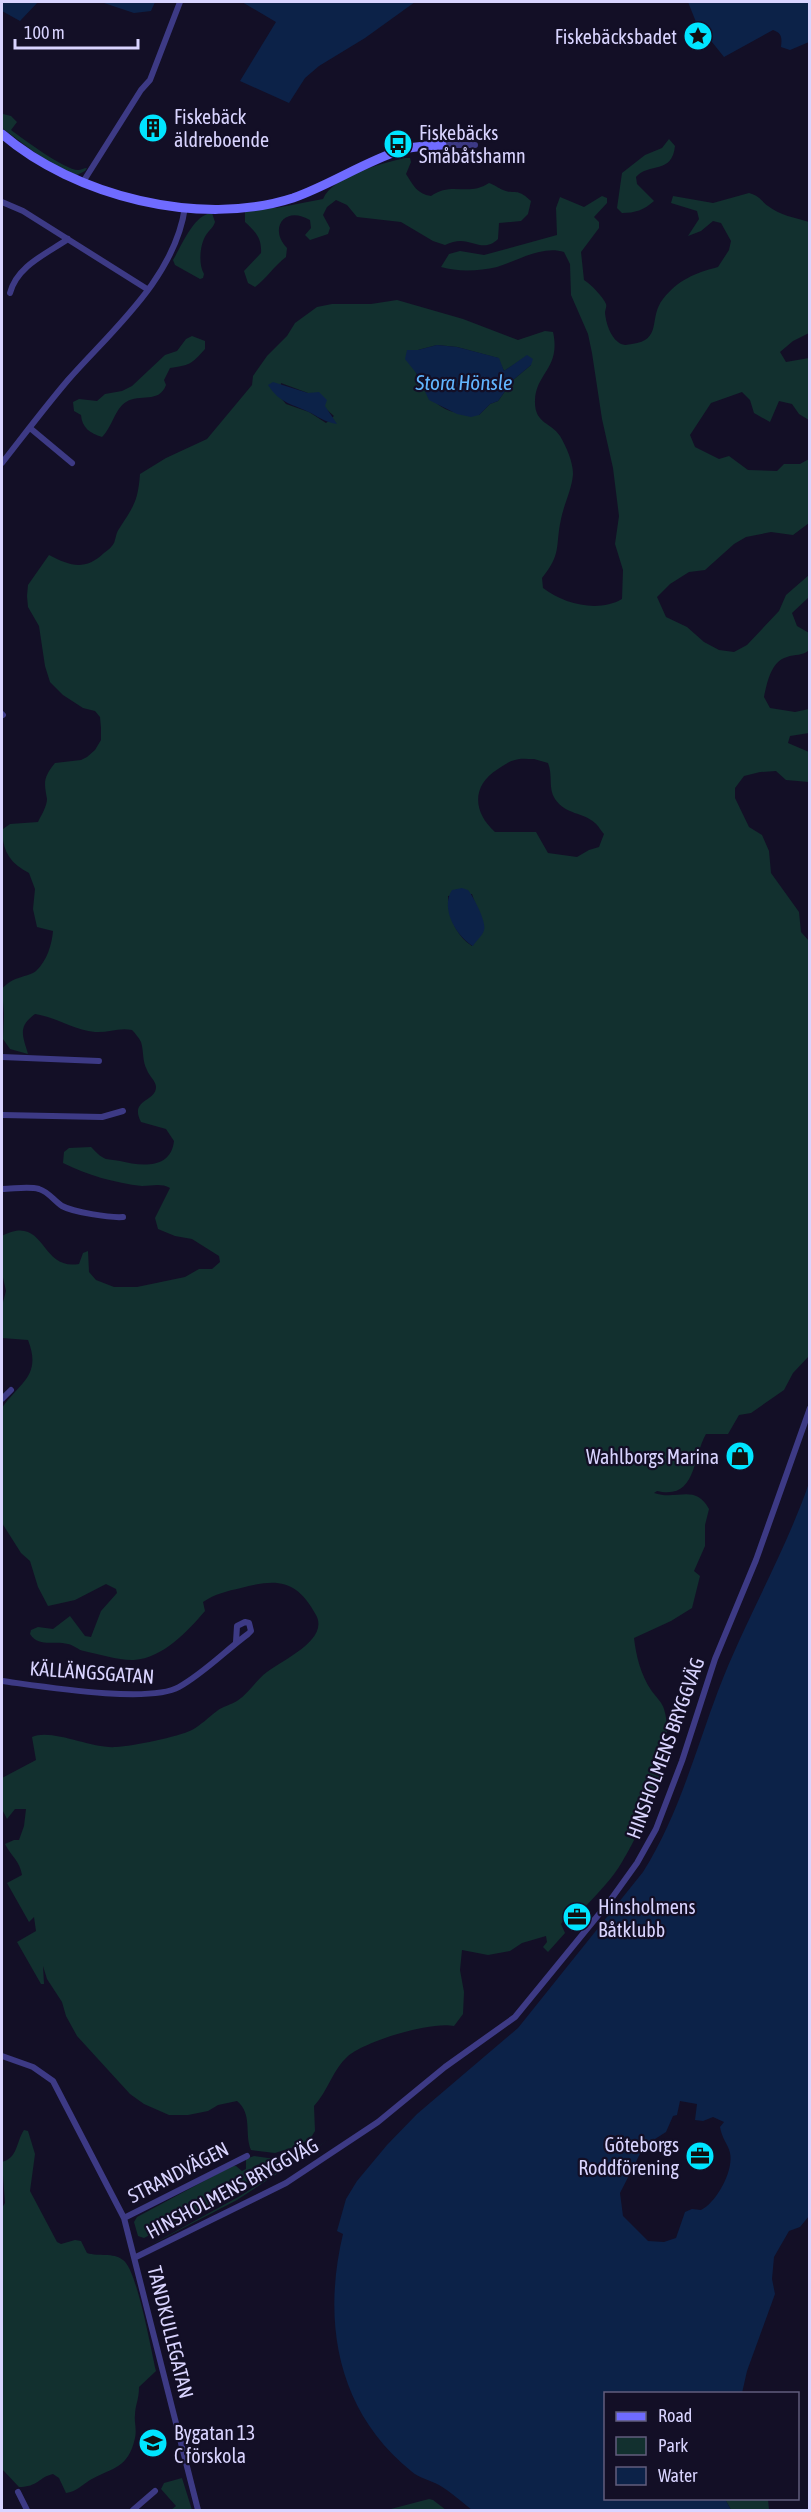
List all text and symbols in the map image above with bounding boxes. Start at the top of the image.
scale bar [15,12,138,50]
place icon: Fiskebäcksbadet [682,20,714,52]
text: 100 m [24,22,65,43]
place label: Fiskebäcksbadet [555,25,677,48]
place label: Fiskebäck äldreboende [174,105,269,151]
building icon: Fiskebäck äldreboende [137,112,169,144]
place label: Fiskebäcks Småbåtshamn [419,121,526,167]
bus stop icon: Fiskebäcks Småbåtshamn [382,128,414,160]
water label: Stora Hönsle [414,370,513,394]
shop icon: Wahlborgs Marina [724,1440,756,1472]
place label: Wahlborgs Marina [586,1445,719,1468]
street label: HINSHOLMENS BRYGGVÄG [621,1654,709,1842]
street label: KÄLLÄNGSGATAN [29,1656,155,1688]
place label: Hinsholmens Båtklubb [598,1895,696,1941]
office icon: Hinsholmens Båtklubb [561,1901,593,1933]
street label: HINSHOLMENS BRYGGVÄG [142,2133,322,2243]
place label: Göteborgs Roddförening [578,2133,679,2179]
street label: STRANDVÄGEN [124,2137,232,2207]
office icon: Göteborgs Roddförening [684,2140,716,2172]
street label: TANDKULLEGATAN [143,2263,199,2401]
legend [604,2392,799,2500]
text: Road [658,2405,692,2426]
place label: Bygatan 13 C förskola [174,2421,256,2467]
school or university icon: Bygatan 13 C förskola [137,2427,169,2459]
text: Park [658,2435,688,2456]
text: Water [658,2465,698,2486]

